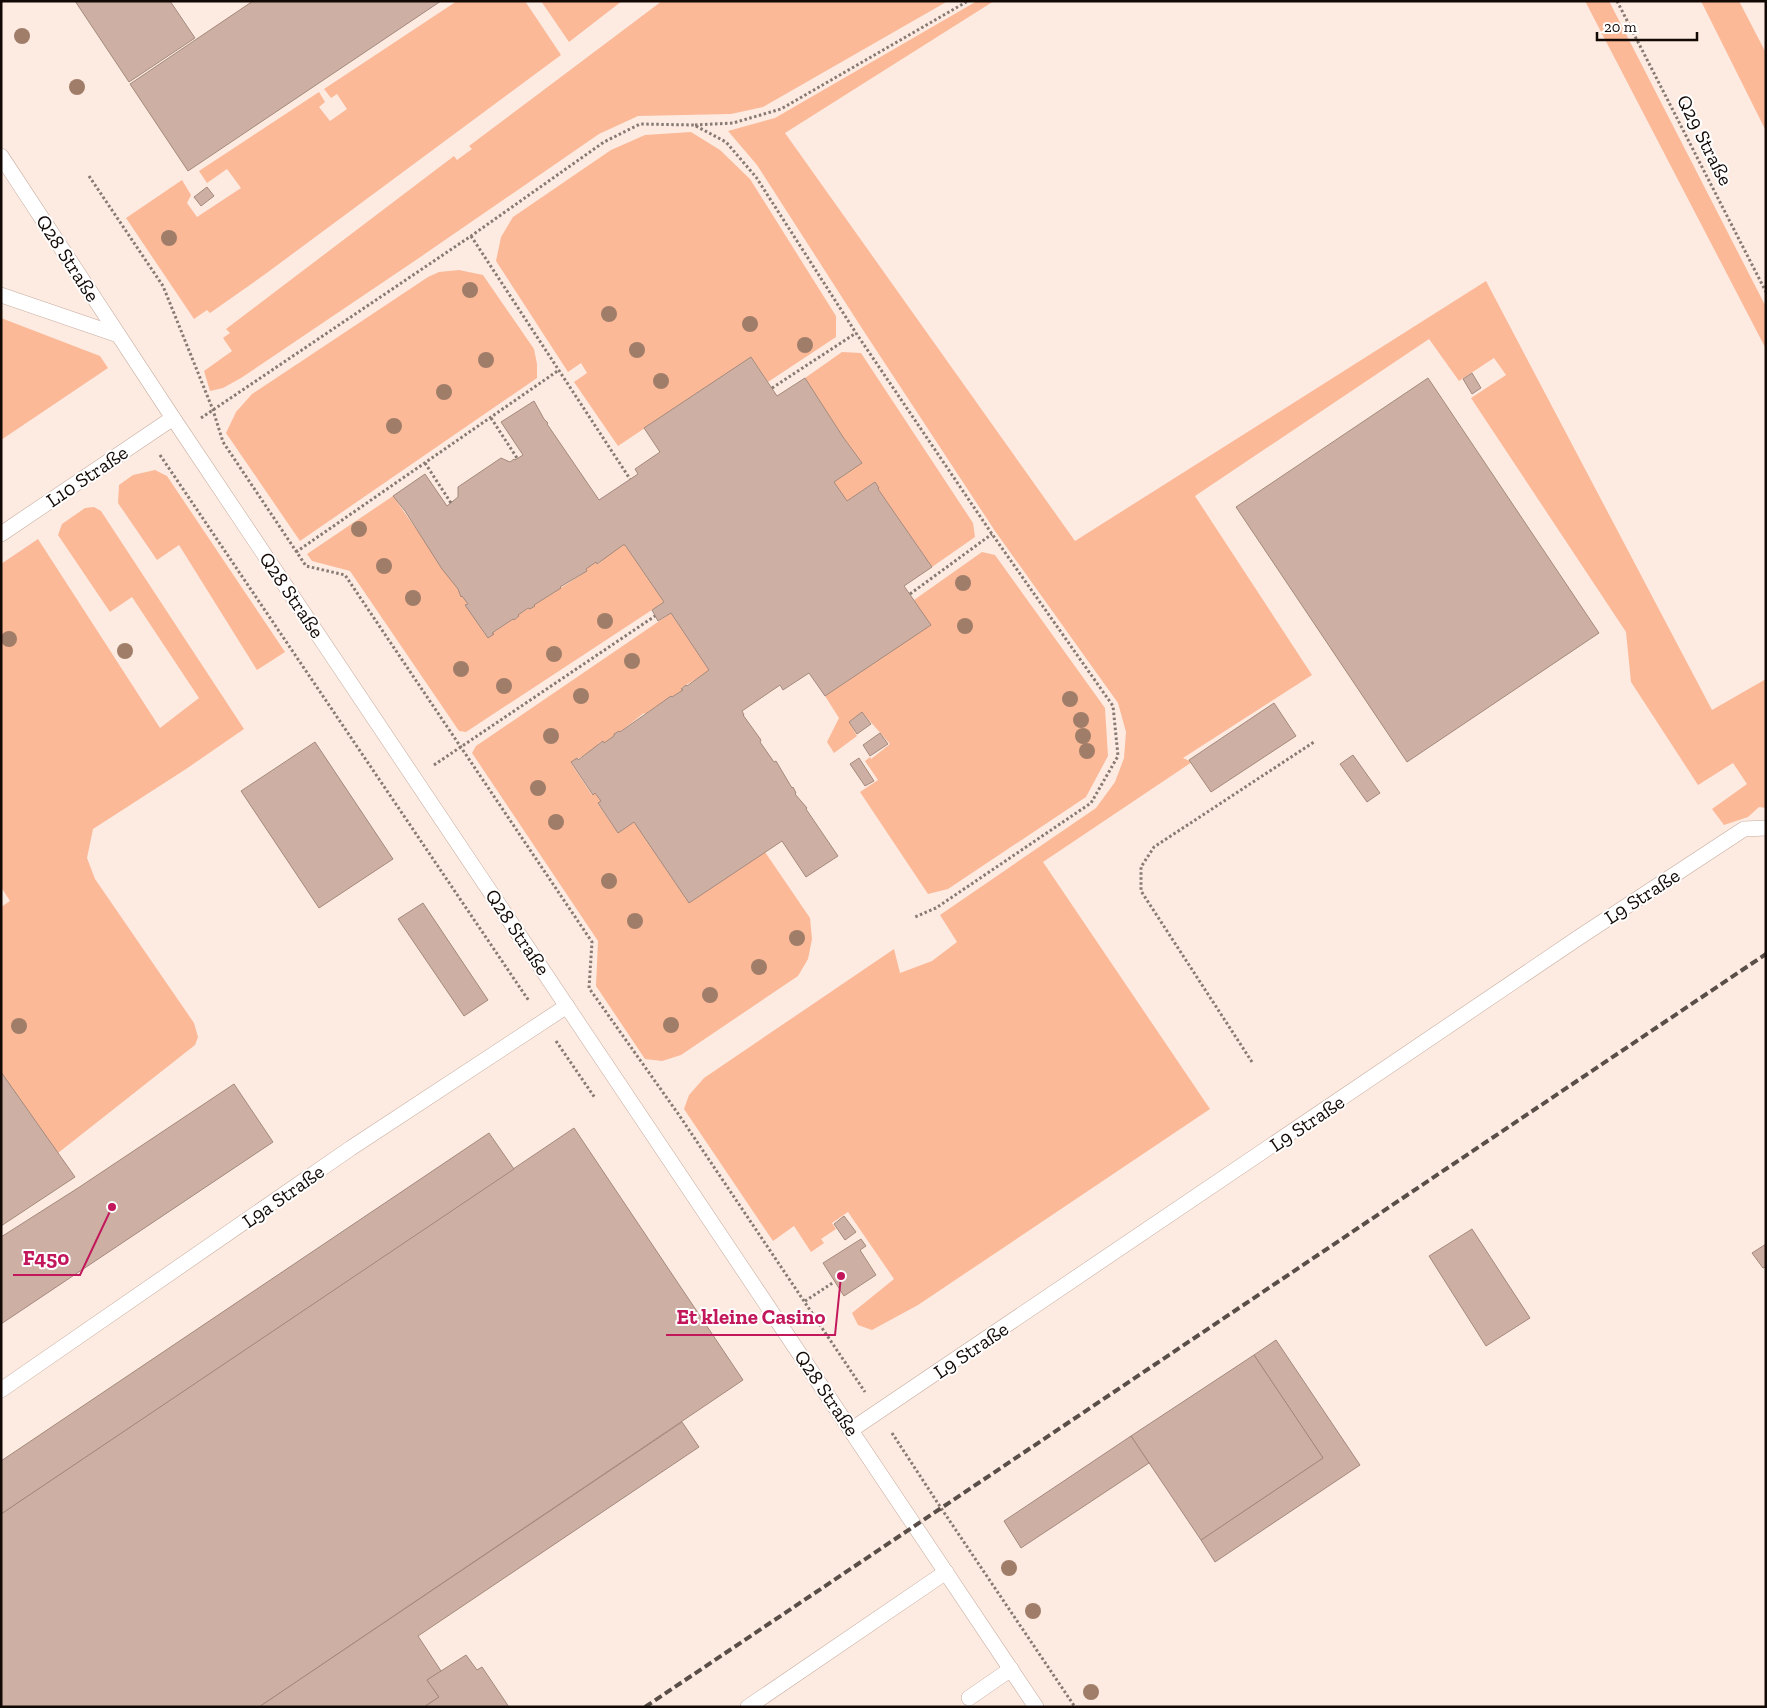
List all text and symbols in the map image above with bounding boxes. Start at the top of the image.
scale bar [1597,10,1697,42]
text: 20 m [1604,18,1637,36]
street label: Q29 Straße [1672,91,1738,189]
street label: Q28 Straße [31,210,105,306]
street label: L10 Straße [42,440,132,512]
street label: Q28 Straße [254,547,330,643]
street label: L9 Straße [1600,863,1684,929]
street label: Q28 Straße [480,884,556,980]
street label: L9 Straße [1265,1089,1349,1157]
street label: L9a Straße [237,1159,329,1233]
callout: F450 [13,1239,80,1275]
text: F450 [23,1245,69,1270]
callout: Et kleine Casino [666,1299,835,1335]
text: Et kleine Casino [677,1304,825,1329]
street label: L9 Straße [929,1316,1013,1384]
street label: Q28 Straße [789,1345,865,1441]

